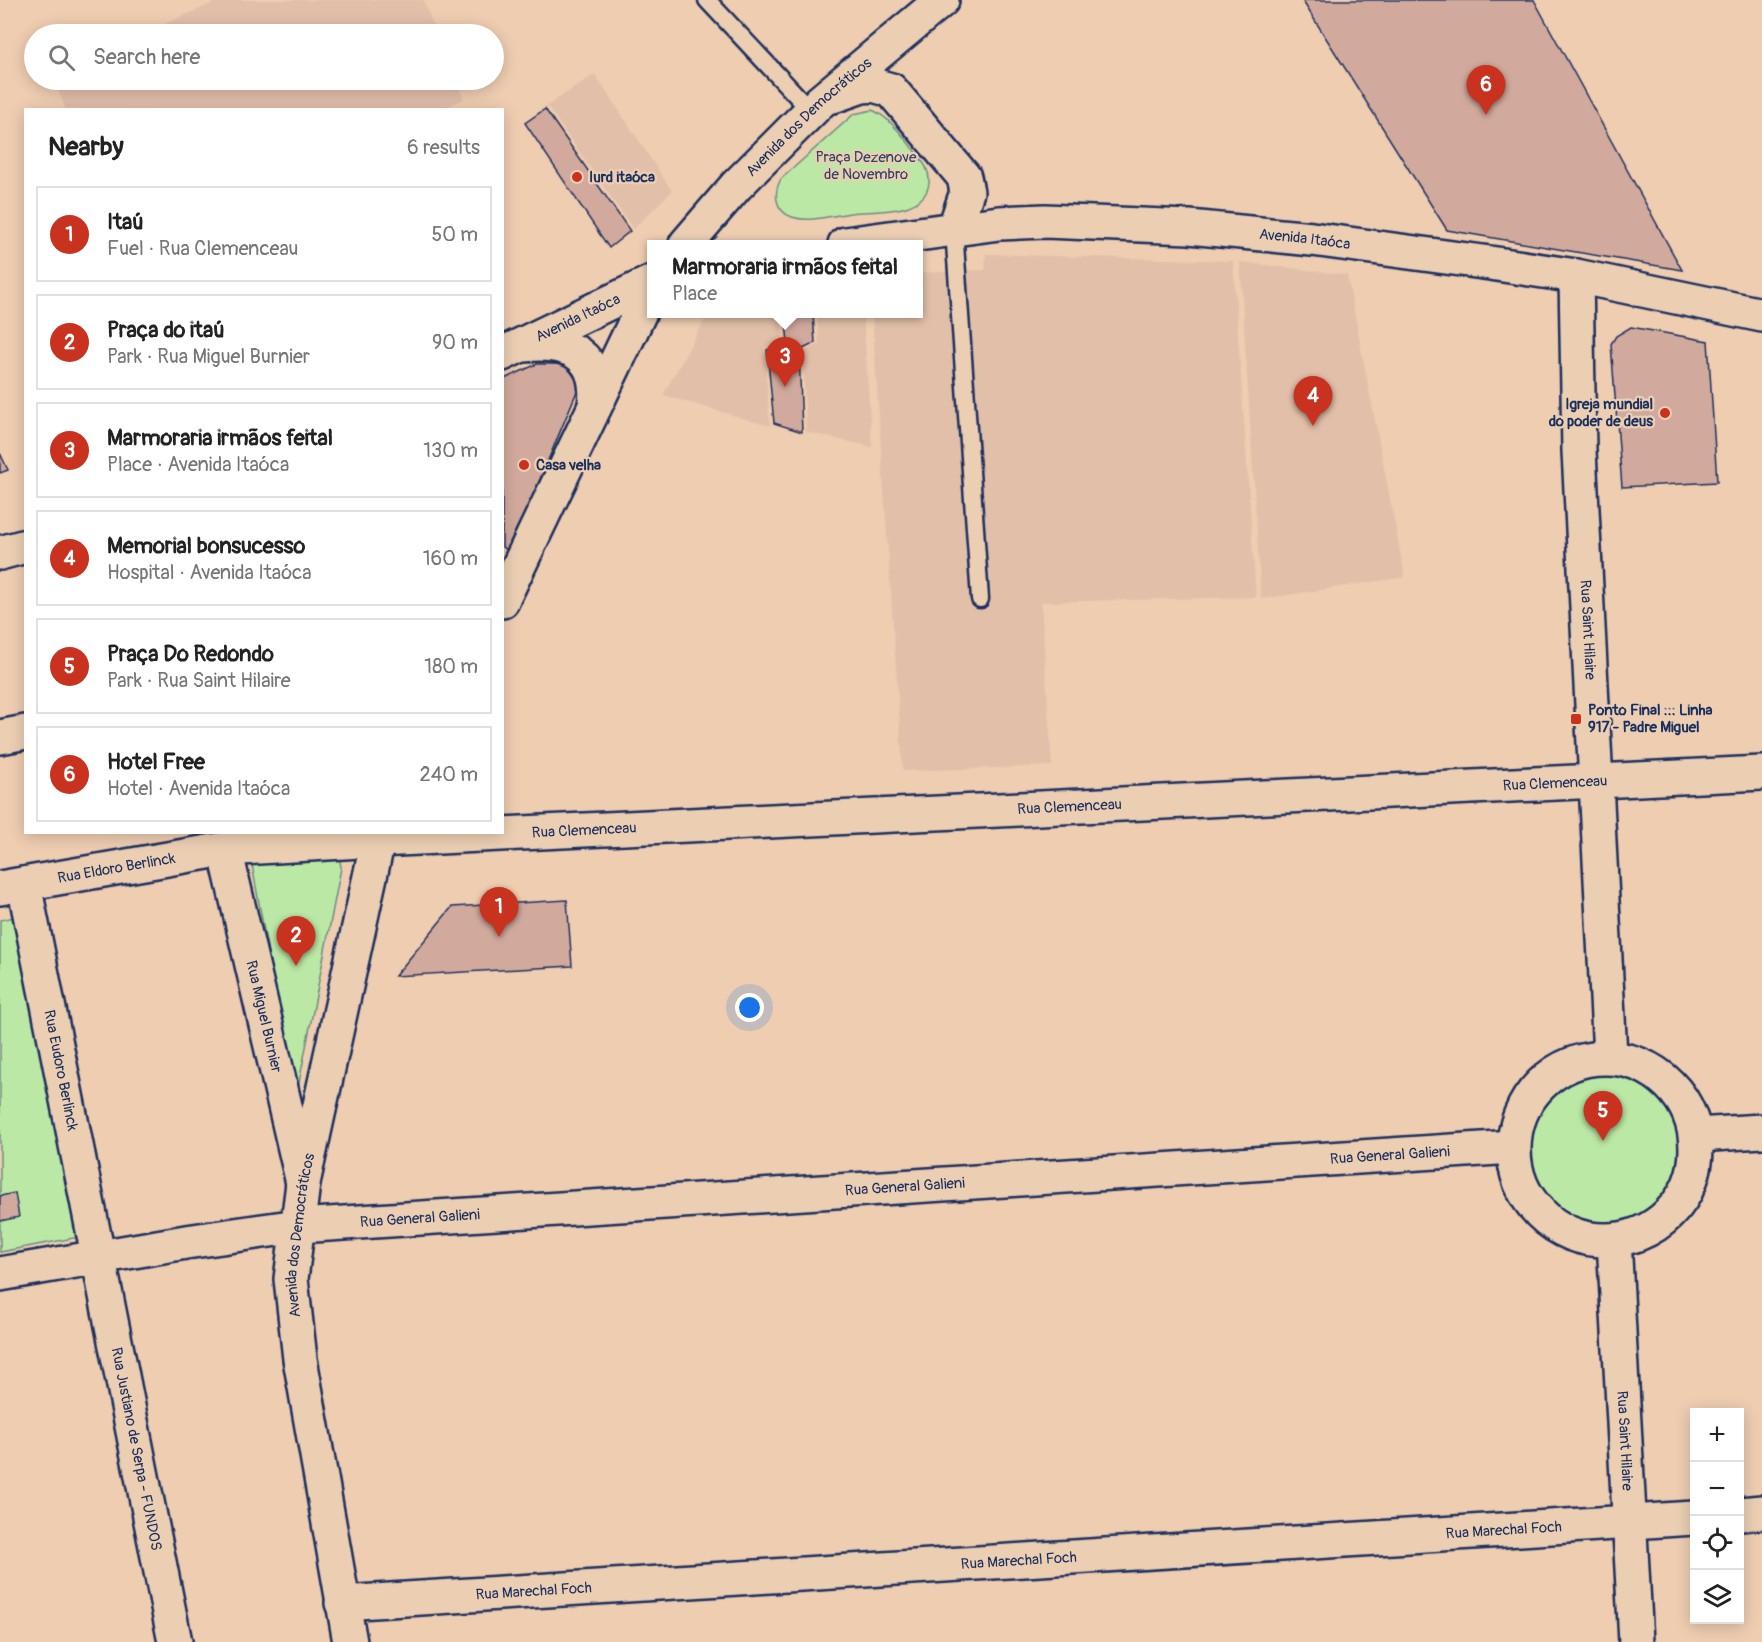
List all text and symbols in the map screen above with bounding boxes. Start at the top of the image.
search box [24,24,504,90]
icon: search [45,41,78,74]
text: Search here [93,43,200,71]
street label: Avenida dos Democráticos [742,53,876,180]
pin: 6 [1466,66,1506,115]
text: Nearby [48,131,124,163]
text: 6 results [407,135,480,160]
park label: Praça Dezenove de Novembro [815,148,917,184]
place label: Iurd itaóca [589,168,655,187]
marker: Iurd itaóca [570,170,584,184]
text: Itaú [107,208,144,236]
text: 1 [66,222,73,247]
text: 50 m [431,222,478,247]
street label: Avenida Itaóca [1258,224,1352,254]
text: Fuel · Rua Clemenceau [107,236,298,261]
popup [647,240,923,318]
text: Marmoraria irmãos feital [672,253,898,281]
text: Place [672,281,717,306]
street label: Avenida Itaóca [532,289,623,346]
text: Praça do itaú [107,316,225,344]
text: 2 [64,330,75,355]
text: 90 m [432,330,478,355]
pin: 3 [766,338,804,387]
text: Park · Rua Miguel Burnier [107,344,310,369]
pin: 4 [1294,376,1332,426]
place label: Igreja mundial do poder de deus [1549,395,1653,431]
marker: Igreja mundial do poder de deus [1658,406,1672,420]
text: Marmoraria irmãos feital [107,424,333,452]
text: 3 [64,438,75,463]
text: 130 m [423,438,478,463]
text: Place · Avenida Itaóca [107,452,289,477]
place label: Casa velha [536,456,601,475]
marker: Casa velha [517,458,531,472]
text: Memorial bonsucesso [107,532,305,560]
text: 4 [64,546,75,571]
text: 160 m [423,546,478,571]
text: Hospital · Avenida Itaóca [107,560,312,585]
street label: Rua Saint Hilaire [1576,579,1600,681]
text: Praça Do Redondo [107,640,274,668]
text: 5 [64,654,75,679]
text: 180 m [424,654,478,679]
text: Park · Rua Saint Hilaire [107,668,291,693]
place label: Ponto Final ::: Linha 917 - Padre Miguel [1588,701,1712,737]
marker: Ponto Final ::: Linha 917 - Padre Miguel [1569,712,1583,726]
text: Hotel Free [107,748,205,776]
text: 6 [64,762,75,787]
text: 240 m [419,762,478,787]
street label: Rua Clemenceau [1502,771,1608,795]
text: Hotel · Avenida Itaóca [107,776,290,801]
street label: Rua Clemenceau [1017,794,1122,819]
street label: Rua Clemenceau [531,818,637,842]
street label: Rua Eldoro Berlinck [56,848,177,887]
pin: 1 [480,888,518,937]
pin: 2 [276,916,316,966]
street label: Rua Miguel Burnier [242,959,287,1075]
your location [735,993,764,1022]
street label: Rua Eudoro Berlinck [40,1008,83,1133]
pin: 5 [1584,1092,1622,1141]
street label: Rua General Galieni [1329,1142,1451,1168]
street label: Avenida dos Democráticos [281,1151,319,1319]
street label: Rua General Galieni [844,1173,966,1200]
street label: Rua General Galieni [359,1205,481,1231]
street label: Rua Justiano de Serpa - FUNDOS [107,1346,166,1552]
street label: Rua Saint Hilaire [1613,1390,1637,1492]
map controls [1690,1408,1744,1624]
button: + [1690,1408,1744,1462]
button: − [1690,1462,1744,1516]
button: locate [1690,1516,1744,1570]
street label: Rua Marechal Foch [1445,1517,1562,1543]
street label: Rua Marechal Foch [960,1547,1077,1574]
button: layers [1690,1570,1744,1624]
street label: Rua Marechal Foch [475,1578,592,1604]

